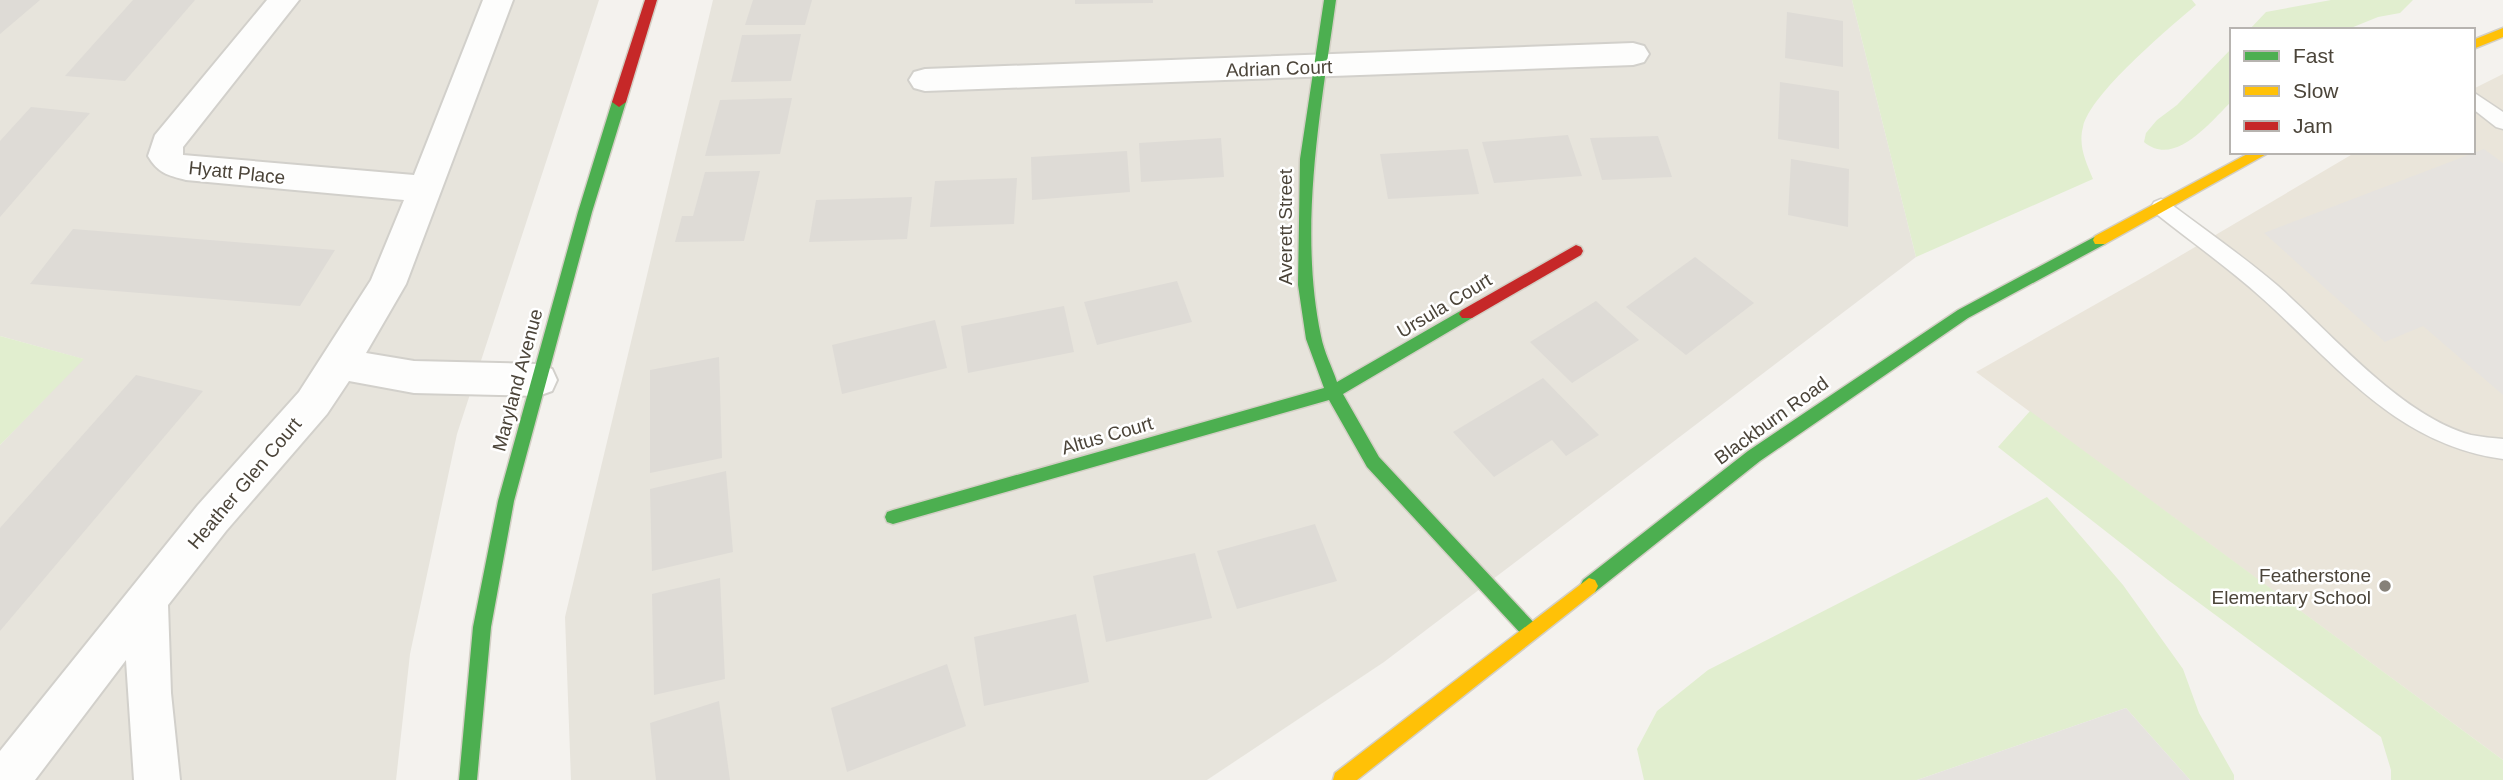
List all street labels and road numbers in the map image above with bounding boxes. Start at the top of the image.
street label: Adrian Court [1225,56,1333,81]
street label: Hyatt Place [188,157,286,188]
street label: Averett Street [1275,168,1296,285]
street label: Ursula Court [1393,269,1496,342]
street label: Maryland Avenue [488,307,547,454]
street label: Blackburn Road [1710,372,1832,469]
street label: Altus Court [1059,412,1156,459]
street label: Heather Glen Court [183,413,306,553]

